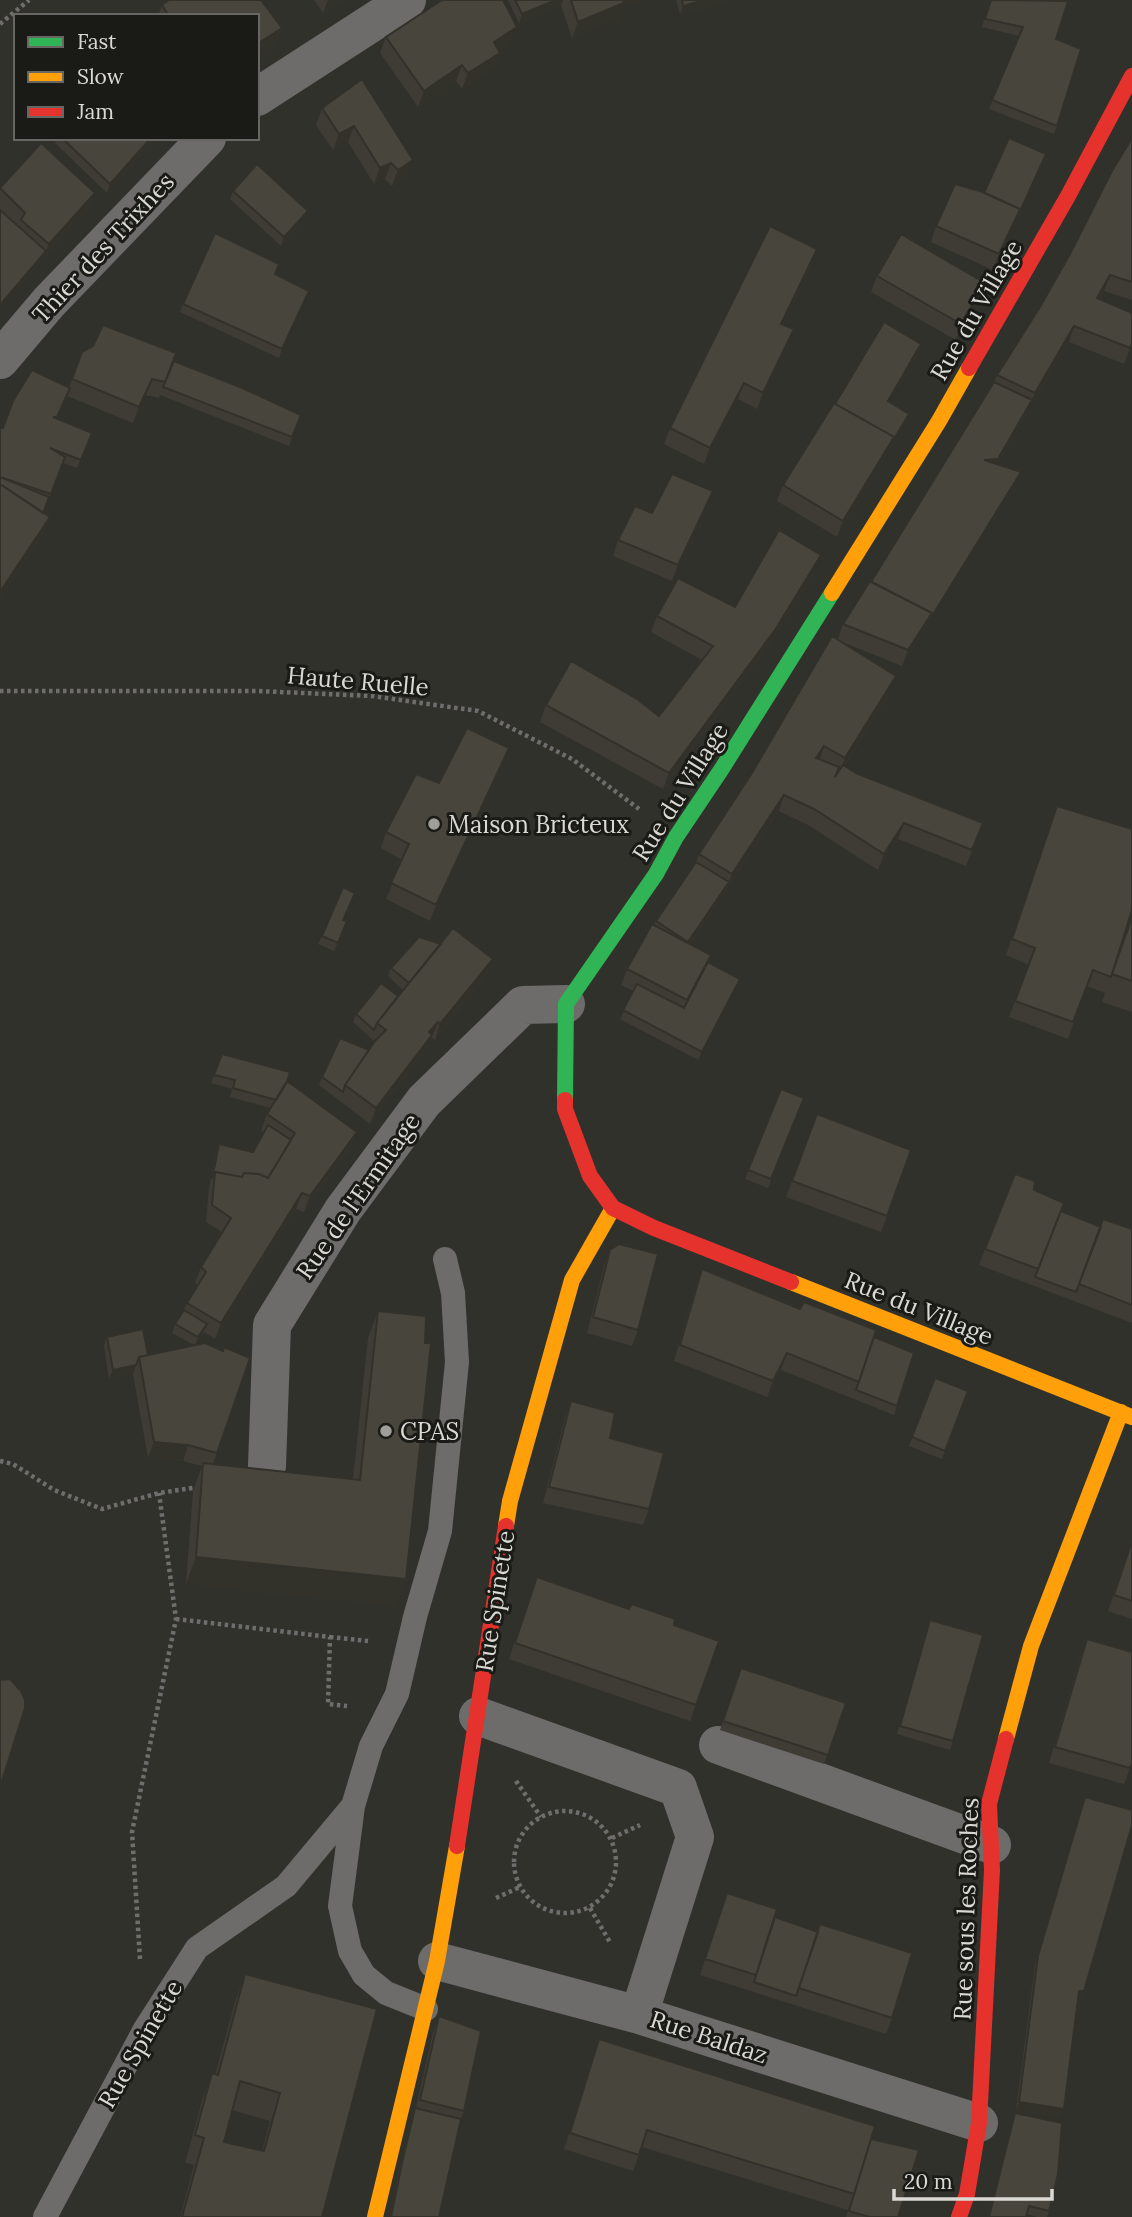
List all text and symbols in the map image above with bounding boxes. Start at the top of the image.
legend [14,14,259,140]
text: Fast [77,28,117,55]
text: Slow [77,63,124,90]
text: Jam [76,98,114,125]
street label: Thier des Trixhes [25,166,181,330]
street label: Rue du Village [923,234,1029,386]
street label: Haute Ruelle [286,659,430,703]
street label: Rue du Village [625,717,735,867]
place label: Maison Bricteux [448,809,629,840]
marker: Maison Bricteux [426,816,442,832]
street label: Rue de l'Ermitage [289,1107,427,1285]
street label: Rue du Village [840,1264,998,1352]
place label: CPAS [400,1416,459,1447]
marker: CPAS [378,1423,394,1439]
street label: Rue Spinette [469,1528,521,1674]
street label: Rue sous les Roches [947,1797,985,2021]
street label: Rue Spinette [91,1975,189,2113]
street label: Rue Baldaz [646,2003,772,2071]
scale bar [894,2158,1052,2202]
text: 20 m [904,2168,953,2195]

